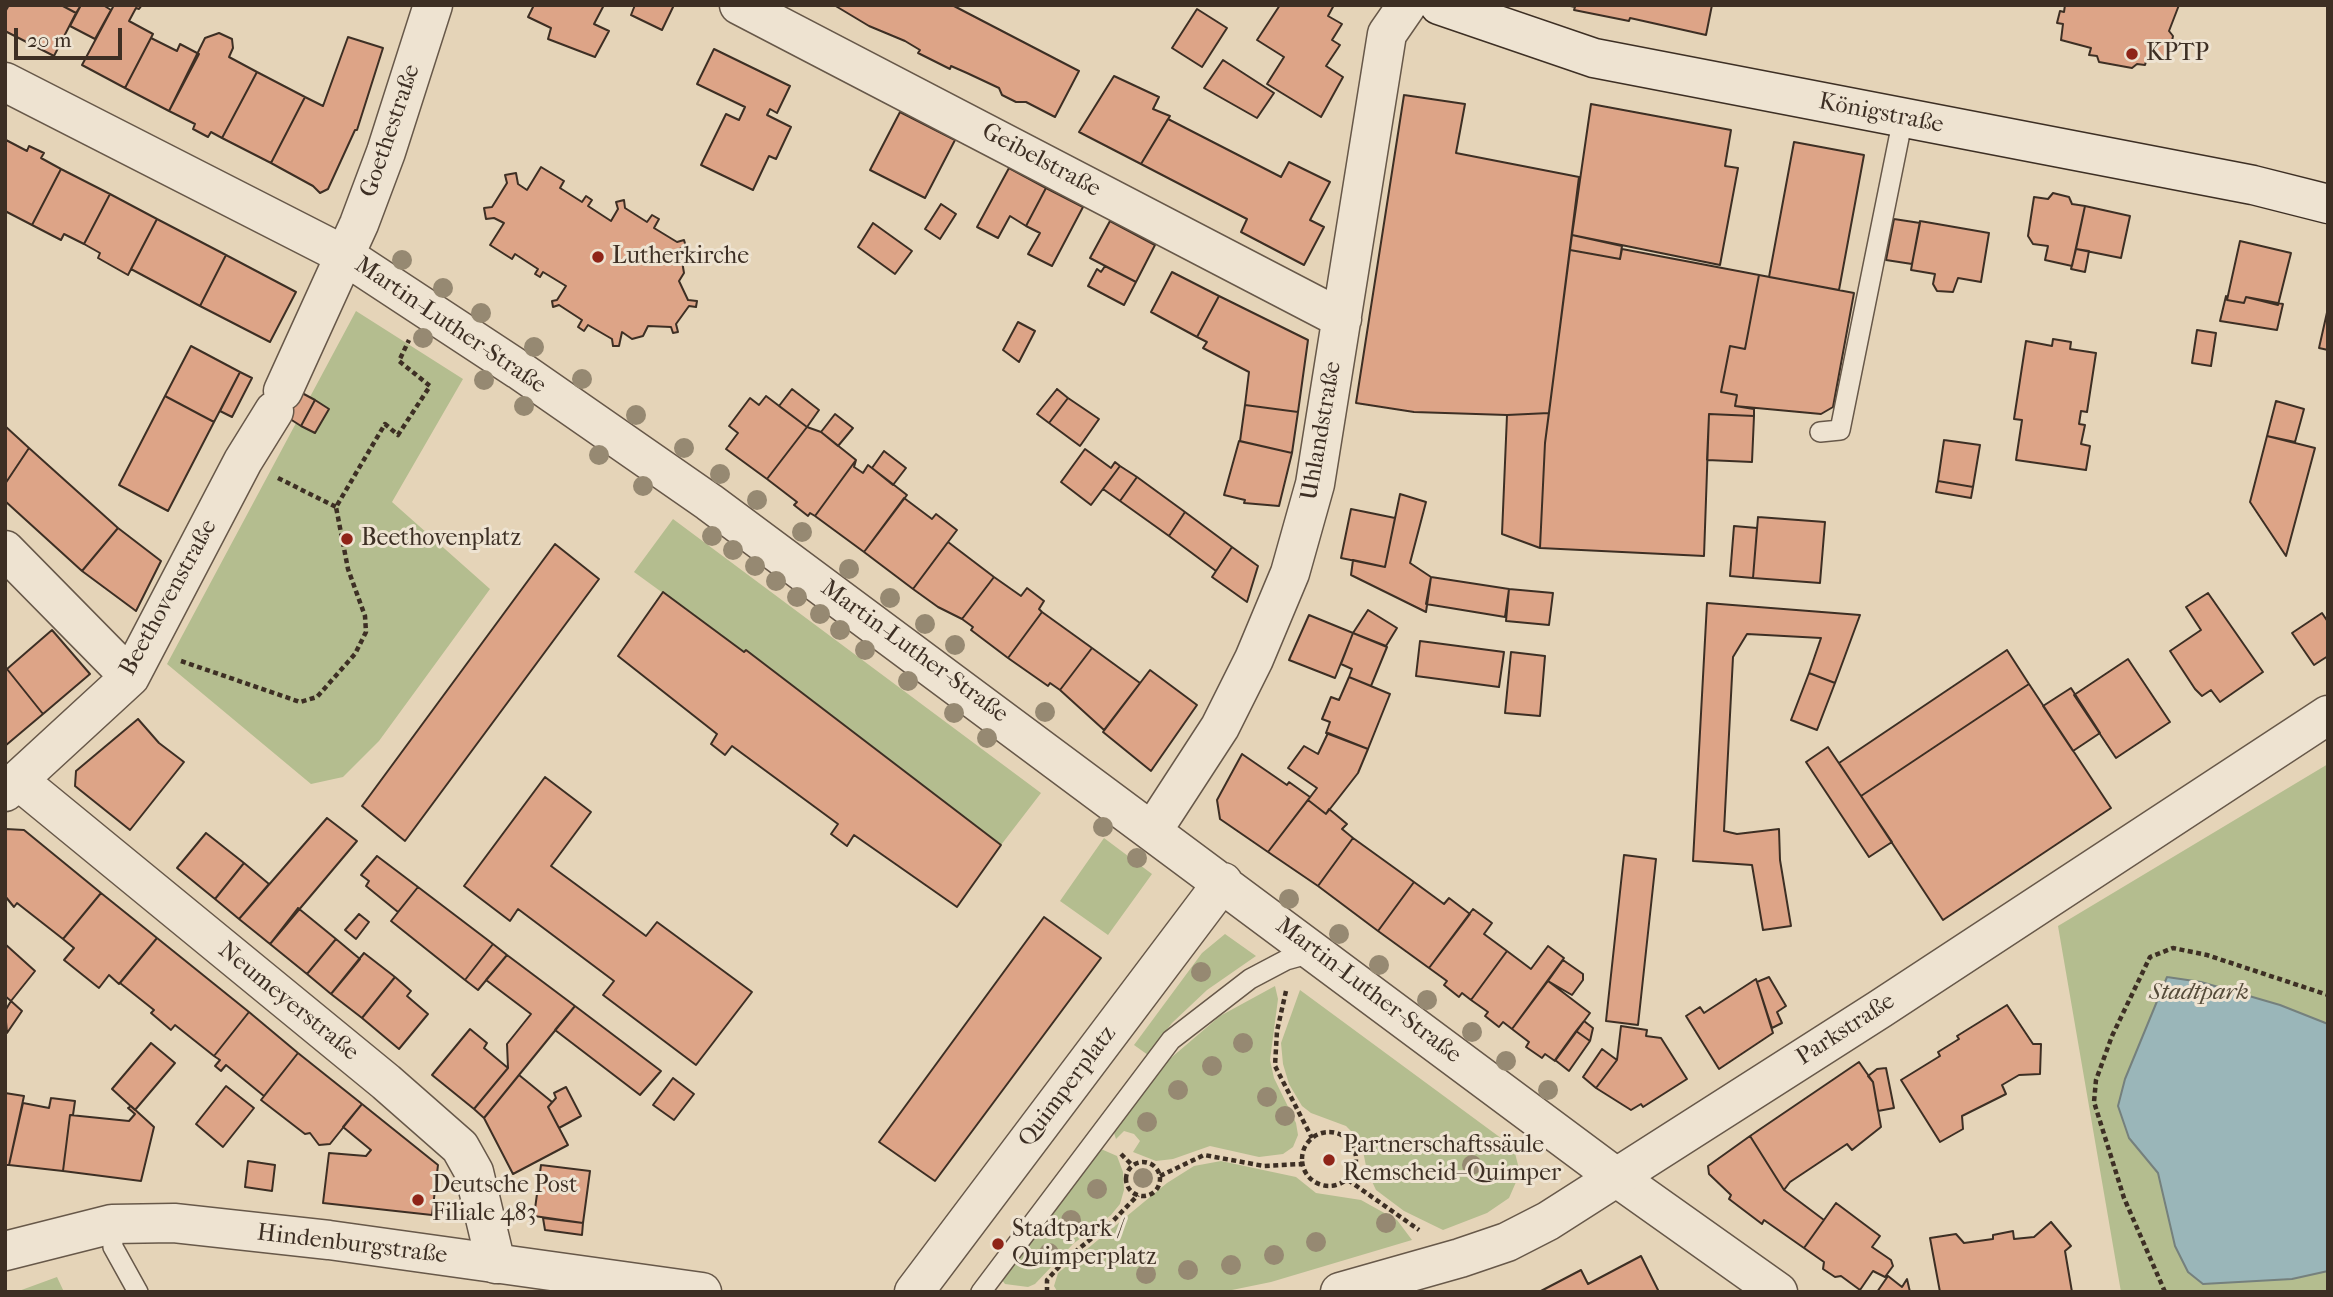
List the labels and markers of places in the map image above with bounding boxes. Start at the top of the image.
place label: KPTP [2146,40,2209,68]
marker: KPTP [2124,46,2140,62]
place label: Lutherkirche [612,243,749,271]
marker: Lutherkirche [590,249,606,265]
place label: Beethovenplatz [361,525,521,553]
marker: Beethovenplatz [339,531,355,547]
place label: Partnerschaftssäule Remscheid–Quimper [1343,1132,1561,1188]
marker: Partnerschaftssäule Remscheid–Quimper [1321,1152,1337,1168]
place label: Deutsche Post Filiale 483 [432,1172,577,1228]
marker: Deutsche Post Filiale 483 [410,1192,426,1208]
place label: Stadtpark / Quimperplatz [1012,1216,1157,1272]
marker: Stadtpark / Quimperplatz [990,1236,1006,1252]

